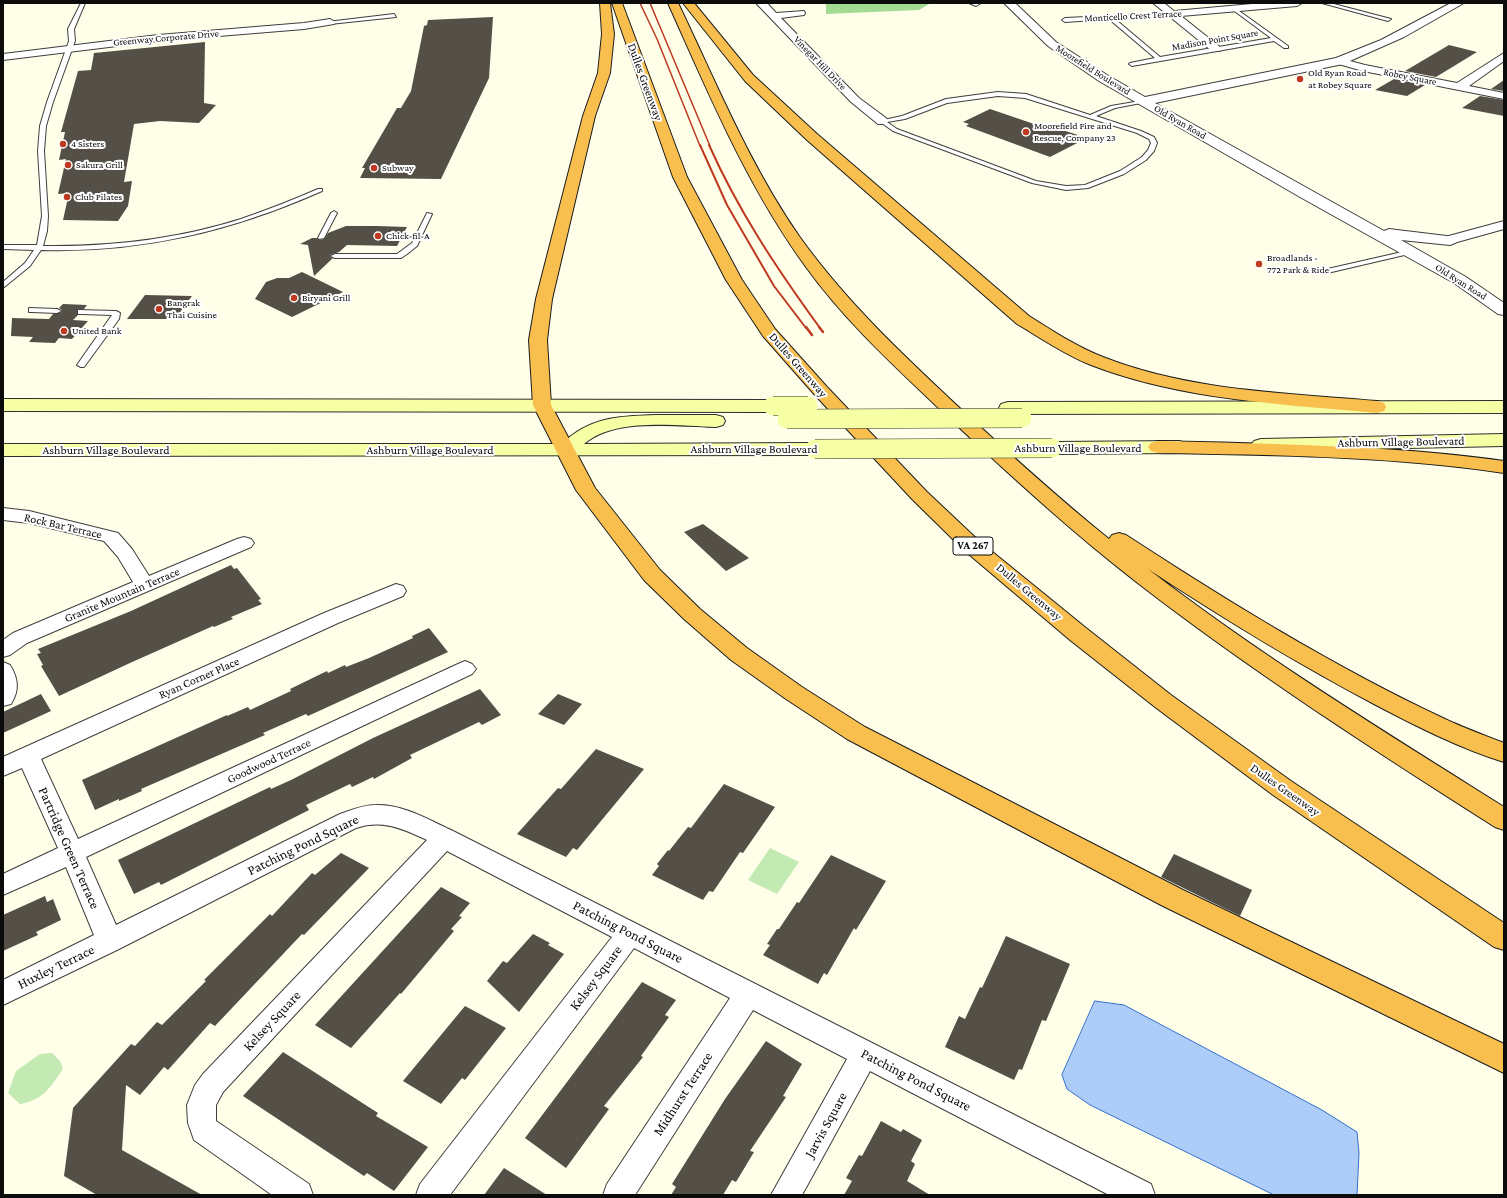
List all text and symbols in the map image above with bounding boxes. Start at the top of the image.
street label: Monticello Crest Terrace [1084,7,1182,25]
street label: Greenway Corporate Drive [113,27,219,49]
street label: Madison Point Square [1171,27,1259,53]
street label: Vinegar Hill Drive [791,33,849,93]
street label: Dulles Greenway [624,41,666,123]
street label: Moorefield Boulevard [1053,42,1133,98]
street label: Robey Square [1382,66,1438,88]
place label: Old Ryan Road at Robey Square [1308,67,1372,90]
marker: Old Ryan Road at Robey Square [1295,74,1305,84]
street label: Old Ryan Road [1152,102,1208,142]
place label: Moorefield Fire and Rescue, Company 23 [1034,120,1116,144]
marker: Moorefield Fire and Rescue, Company 23 [1021,127,1031,137]
place label: 4 Sisters [71,138,104,150]
marker: 4 Sisters [58,139,68,149]
place label: Sakura Grill [76,159,123,171]
marker: Sakura Grill [63,160,73,170]
place label: Subway [382,162,414,174]
marker: Subway [369,163,379,173]
place label: Club Pilates [75,191,122,203]
marker: Club Pilates [62,192,72,202]
place label: Chick-fil-A [386,230,430,242]
marker: Chick-fil-A [373,231,383,241]
place label: Broadlands - 772 Park & Ride [1267,252,1329,276]
marker: Broadlands - 772 Park & Ride [1254,259,1264,269]
street label: Old Ryan Road [1433,261,1489,303]
place label: Biryani Grill [302,292,350,304]
marker: Biryani Grill [289,293,299,303]
place label: Bangrak Thai Cuisine [167,297,217,320]
marker: Bangrak Thai Cuisine [154,304,164,314]
place label: United Bank [72,325,121,337]
marker: United Bank [59,326,69,336]
street label: Dulles Greenway [766,330,830,400]
street label: Ashburn Village Boulevard [1337,434,1465,450]
street label: Ashburn Village Boulevard [1015,441,1141,455]
street label: Ashburn Village Boulevard [691,442,817,456]
street label: Ashburn Village Boulevard [43,443,169,457]
street label: Ashburn Village Boulevard [367,443,493,457]
street label: Rock Bar Terrace [23,510,103,542]
road number: VA 267 [953,537,993,555]
street label: Dulles Greenway [993,560,1065,624]
street label: Granite Mountain Terrace [62,564,182,626]
street label: Ryan Corner Place [157,654,241,702]
street label: Goodwood Terrace [225,735,313,787]
street label: Dulles Greenway [1248,761,1322,819]
street label: Partridge Green Terrace [35,784,103,912]
street label: Patching Pond Square [245,811,361,879]
street label: Patching Pond Square [570,897,686,967]
street label: Huxley Terrace [15,941,97,993]
street label: Kelsey Square [566,942,626,1014]
street label: Kelsey Square [240,987,304,1055]
street label: Patching Pond Square [858,1045,974,1115]
street label: Midhurst Terrace [650,1049,716,1139]
street label: Jarvis Square [801,1089,851,1161]

